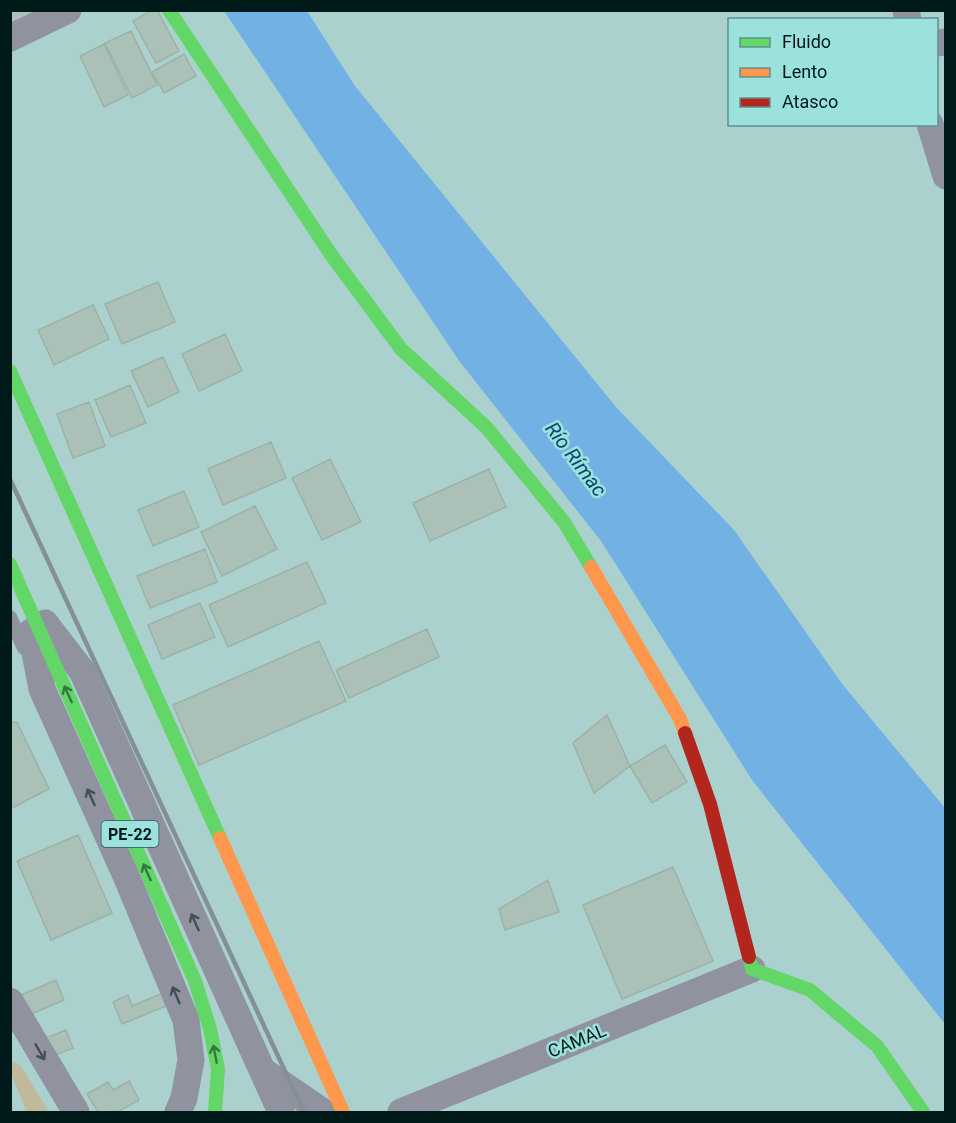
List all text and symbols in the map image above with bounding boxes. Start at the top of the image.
legend [728,18,938,126]
text: Fluido [782,31,831,52]
text: Lento [782,61,827,82]
text: Atasco [782,91,838,112]
water label: Río Rímac [540,417,612,501]
one-way arrow [62,685,73,704]
one-way arrow [84,788,96,806]
road number: PE-22 [102,821,158,847]
one-way arrow [140,864,152,882]
one-way arrow [188,913,200,931]
one-way arrow [170,987,181,1005]
street label: CAMAL [545,1019,609,1062]
one-way arrow [34,1043,46,1060]
one-way arrow [209,1045,220,1065]

